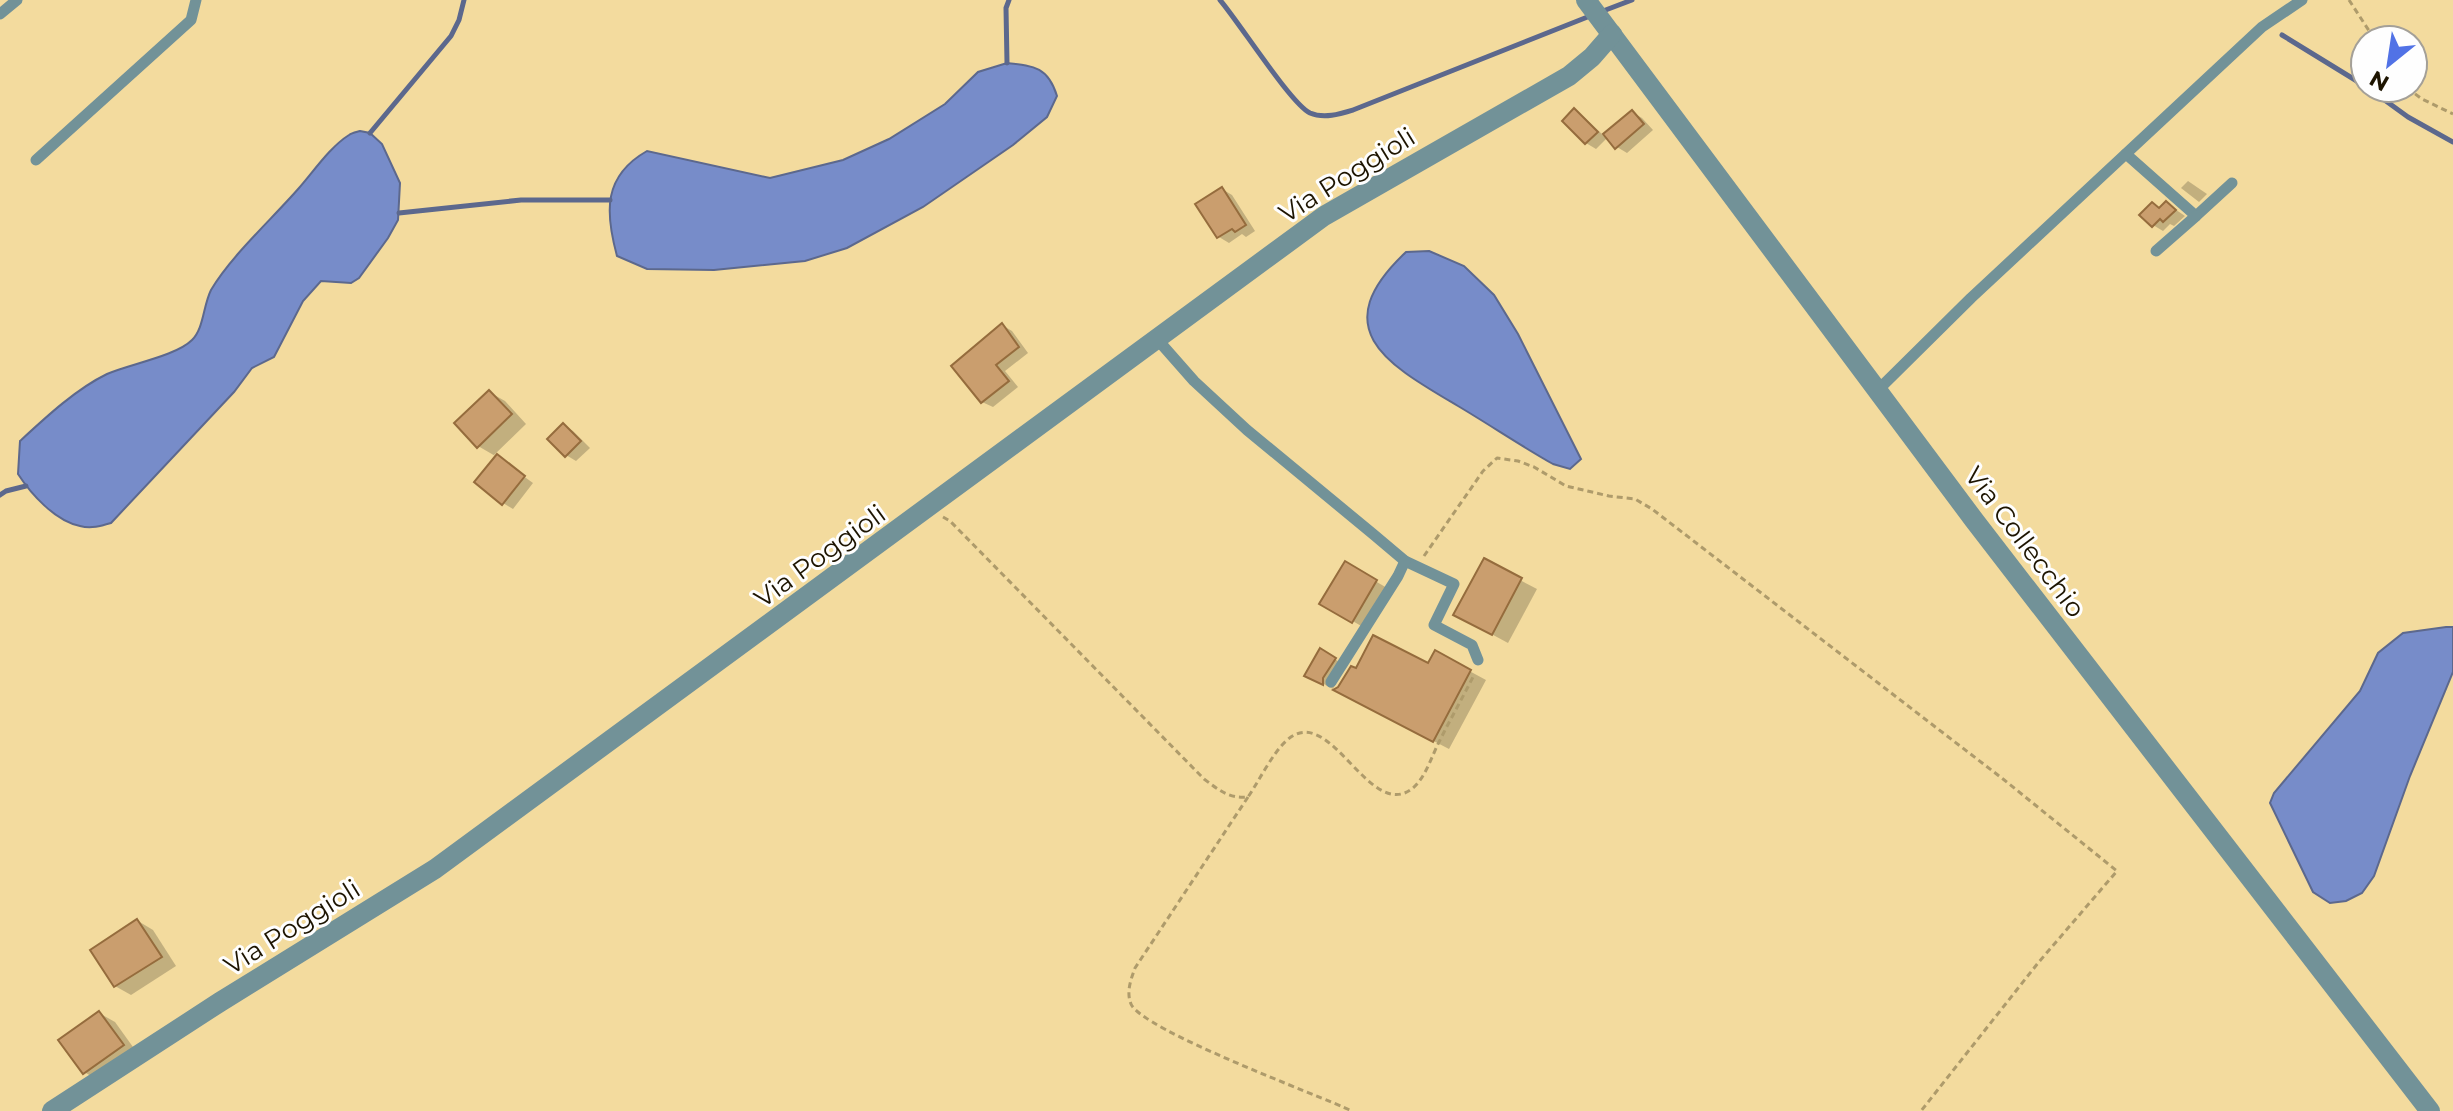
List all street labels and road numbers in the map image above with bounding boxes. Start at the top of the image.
street label: Via Poggioli [1273,121,1421,229]
street label: Via Collecchio [1958,460,2092,624]
street label: Via Poggioli [748,498,892,614]
street label: Via Poggioli [218,873,366,981]

